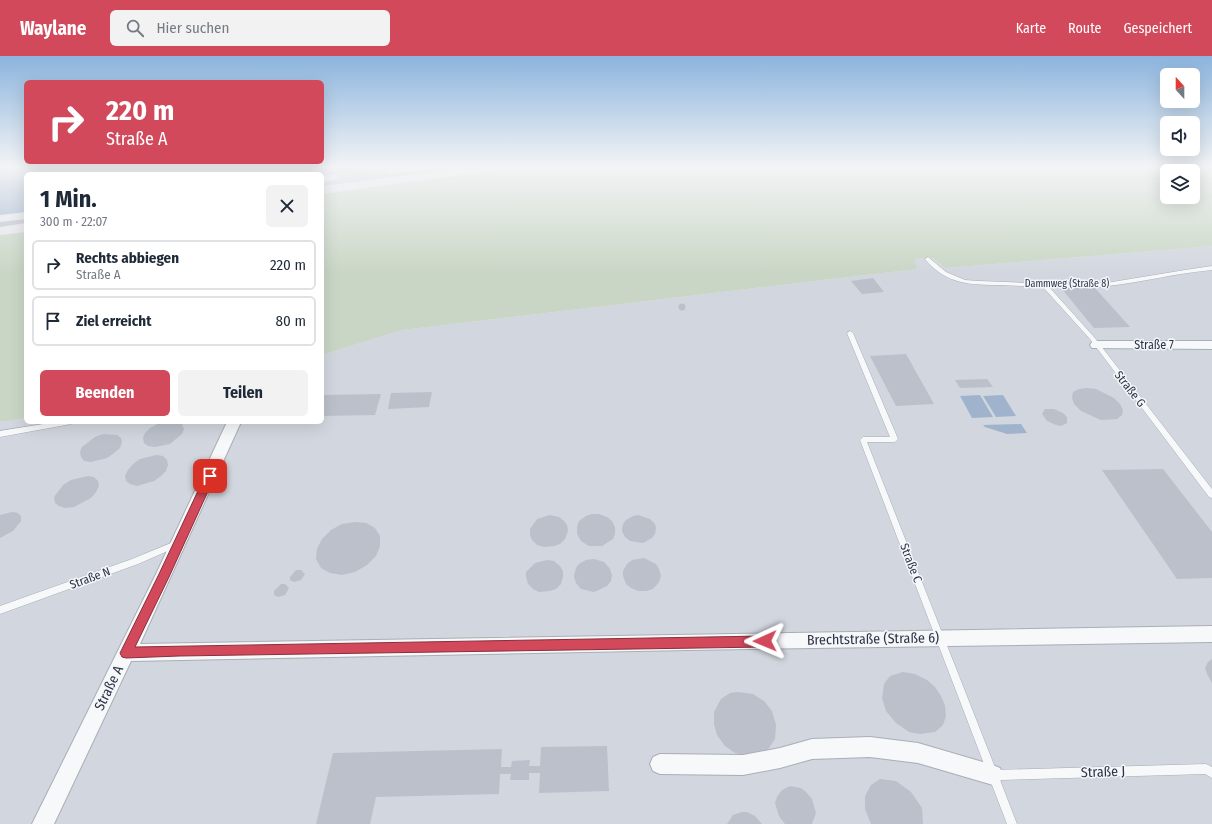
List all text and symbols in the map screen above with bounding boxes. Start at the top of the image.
search box [110,10,390,46]
text: Waylane [20,17,86,40]
icon: search [124,17,146,39]
text: Hier suchen [156,19,229,37]
text: Karte [1016,20,1046,37]
text: Route [1068,20,1101,37]
text: Gespeichert [1123,20,1192,37]
north arrow [1160,68,1200,108]
map controls [1160,68,1200,204]
text: 220 m [106,94,174,127]
icon: right [40,96,92,148]
button: sound [1160,116,1200,156]
text: Straße A [106,128,168,150]
button: layers [1160,164,1200,204]
text: 1 Min. [40,185,97,213]
button: close [266,185,308,227]
text: 300 m · 22:07 [40,214,107,229]
text: Rechts abbiegen [76,249,179,267]
icon: right [42,254,64,276]
text: 220 m [270,256,306,274]
text: Straße A [76,267,120,282]
street label: Dammweg (Straße 8) [1025,277,1109,290]
icon: arrive [42,310,64,332]
text: Ziel erreicht [76,312,151,330]
text: 80 m [276,312,306,330]
street label: Straße 7 [1134,338,1174,352]
street label: Straße G [1112,368,1148,410]
button: Beenden [40,370,170,416]
button: Teilen [178,370,308,416]
pin [193,459,227,493]
icon: arrive [199,465,221,487]
street label: Straße C [897,541,925,585]
street label: Straße N [68,564,112,592]
position arrow [744,620,786,662]
street label: Brechtstraße (Straße 6) [807,629,939,649]
street label: Straße A [91,662,127,713]
street label: Straße J [1081,763,1125,781]

